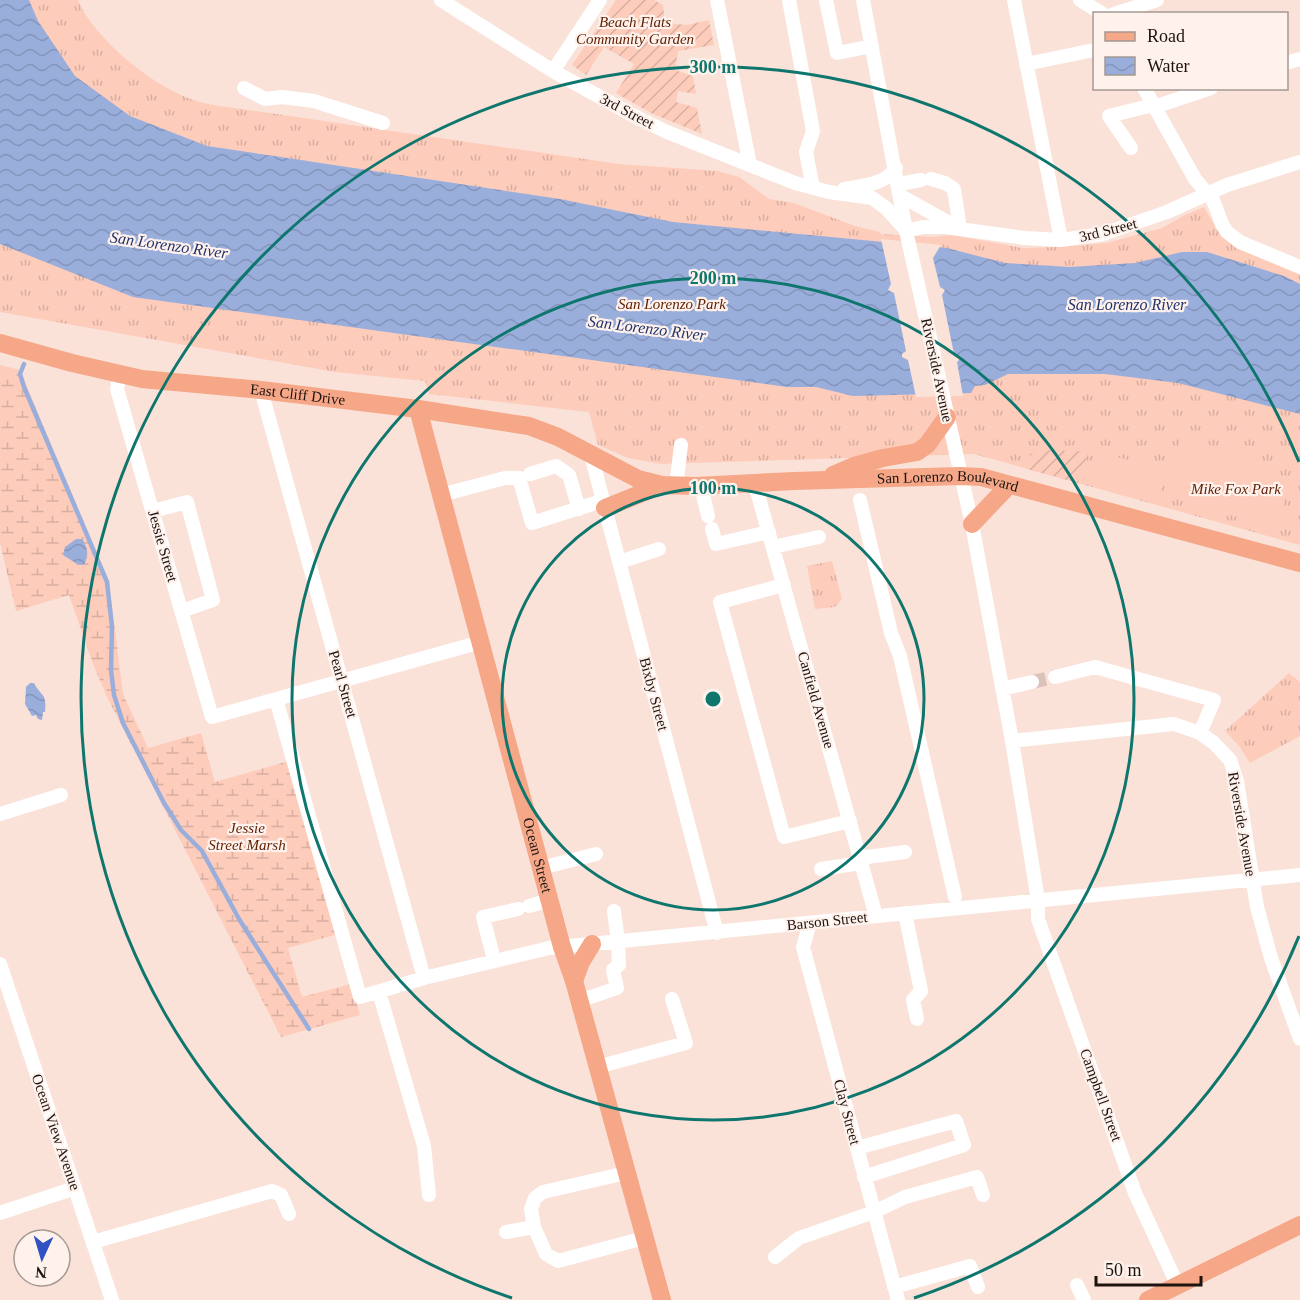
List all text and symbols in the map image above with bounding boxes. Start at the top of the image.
legend [1093,12,1288,90]
park label: Beach Flats Community Garden [576,14,694,47]
text: Road [1147,26,1185,46]
text: Water [1147,56,1190,76]
text: 300 m [690,57,736,77]
street label: 3rd Street [597,90,657,132]
street label: 3rd Street [1078,215,1139,245]
water label: San Lorenzo River [109,228,230,262]
text: 200 m [690,268,736,288]
park label: San Lorenzo Park [618,296,726,312]
water label: San Lorenzo River [1068,296,1187,313]
water label: San Lorenzo River [587,312,708,344]
street label: Riverside Avenue [918,317,956,424]
street label: East Cliff Drive [249,381,346,408]
street label: San Lorenzo Boulevard [877,468,1021,495]
text: 100 m [690,478,736,498]
park label: Mike Fox Park [1190,481,1281,497]
street label: Jessie Street [145,508,181,584]
street label: Pearl Street [326,648,361,720]
street label: Canfield Avenue [795,650,838,751]
street label: Bixby Street [637,656,672,733]
centre of rings [703,689,723,709]
street label: Riverside Avenue [1225,770,1259,878]
street label: Ocean Street [520,816,555,895]
park label: Jessie Street Marsh [208,820,286,853]
street label: Barson Street [786,909,869,933]
street label: Campbell Street [1077,1047,1125,1144]
street label: Ocean View Avenue [29,1072,84,1193]
street label: Clay Street [831,1078,864,1147]
north arrow [12,1228,72,1288]
scale bar [1096,1249,1201,1287]
text: 50 m [1105,1260,1142,1280]
text: N [34,1264,47,1281]

